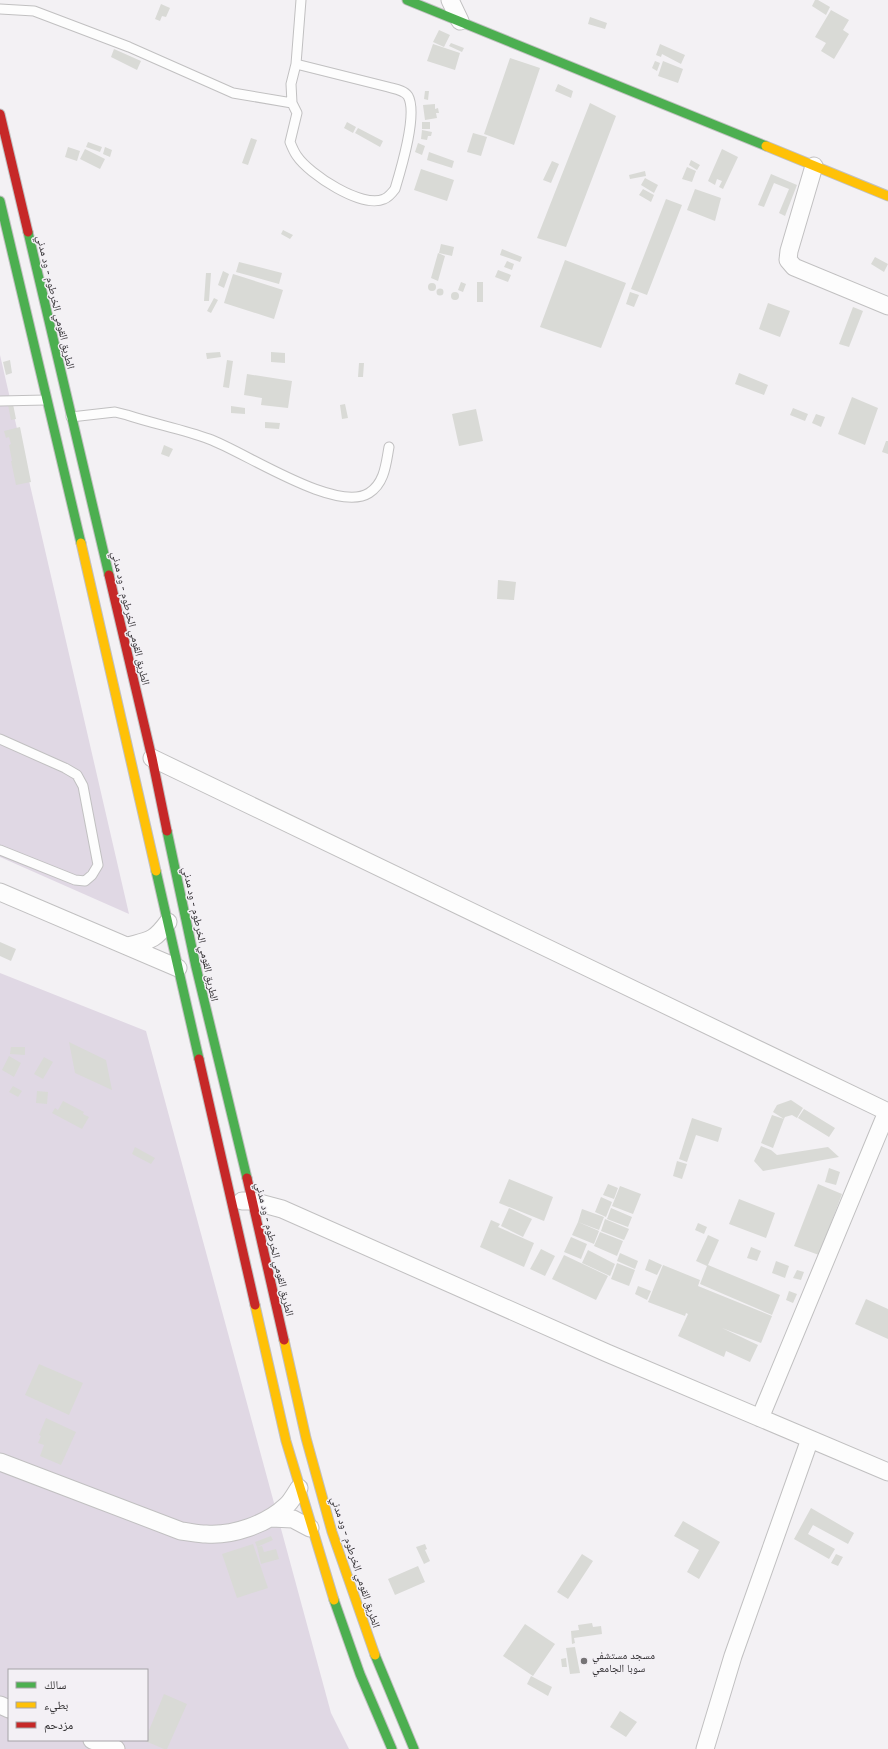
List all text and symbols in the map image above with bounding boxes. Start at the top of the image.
street label: الطريق القومي الخرطوم - ود مدني [32,234,78,371]
street label: الطريق القومي الخرطوم - ود مدني [107,550,153,687]
street label: الطريق القومي الخرطوم - ود مدني [178,866,222,1003]
street label: الطريق القومي الخرطوم - ود مدني [251,1181,297,1318]
street label: الطريق القومي الخرطوم - ود مدني [326,1495,384,1630]
place label: مسجد مستشفي سوبا الجامعي [592,1648,655,1677]
marker: مسجد مستشفي سوبا الجامعي [579,1656,589,1666]
legend [8,1669,148,1741]
text: سالك [44,1677,66,1692]
text: بطيء [44,1697,68,1715]
text: مزدحم [44,1717,73,1733]

